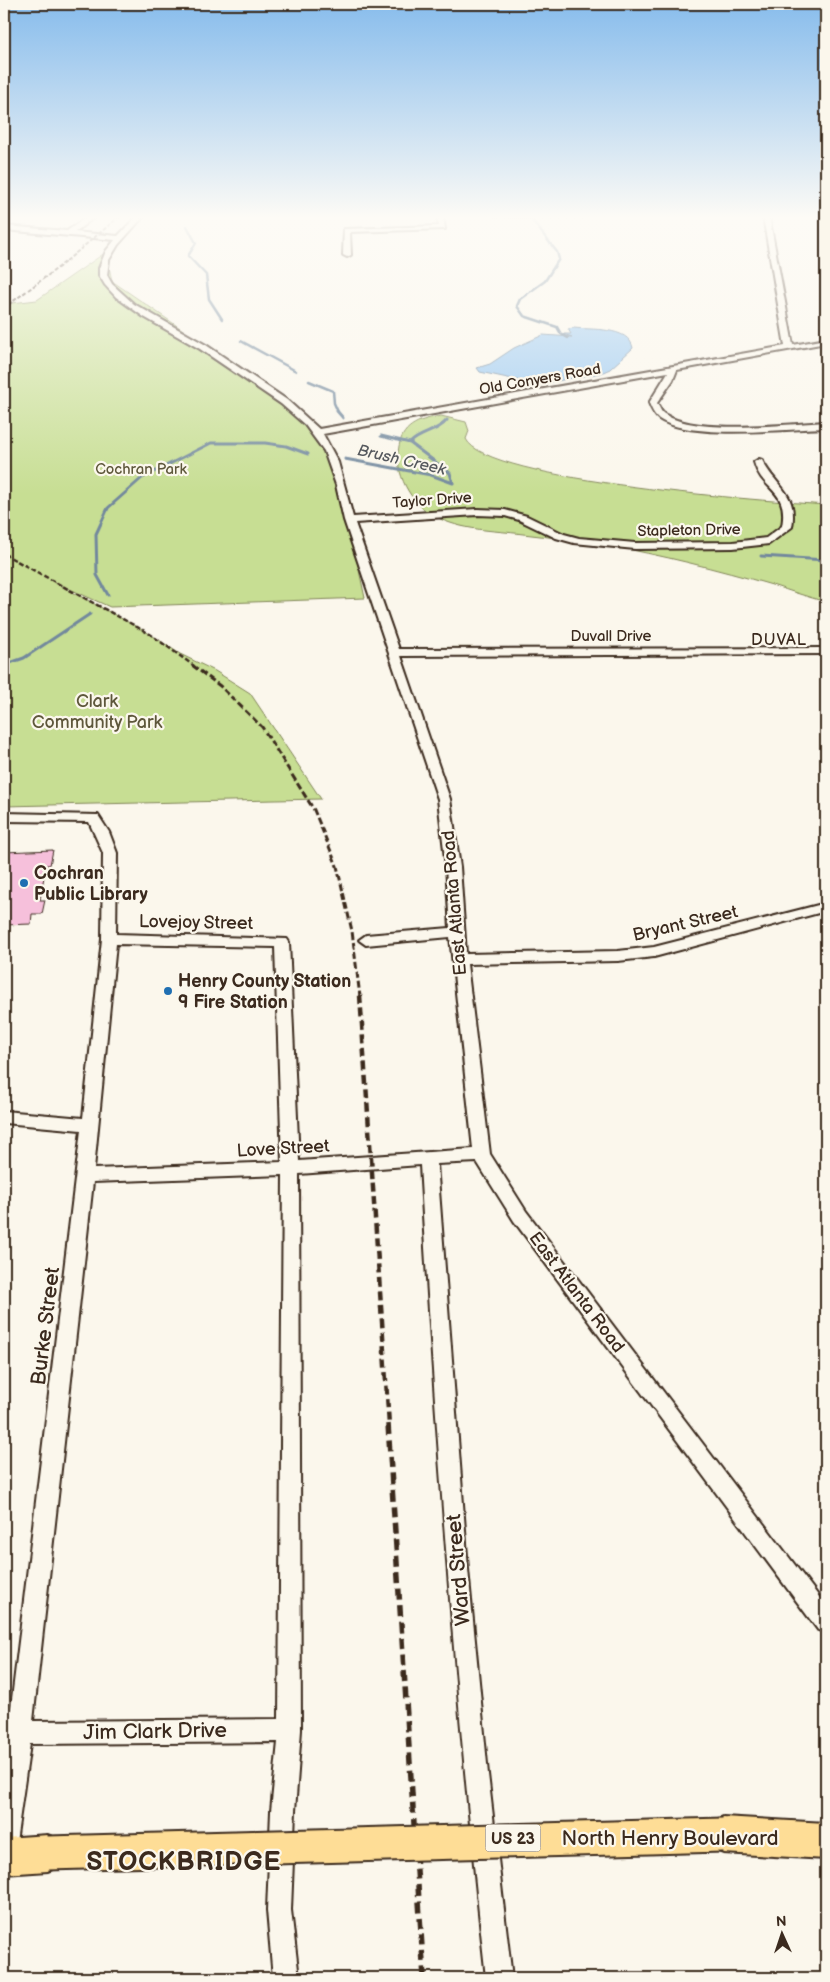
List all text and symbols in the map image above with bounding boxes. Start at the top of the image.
street label: Old Conyers Road [478,359,602,400]
water label: Brush Creek [356,441,449,480]
park label: Cochran Park [95,460,187,479]
street label: Taylor Drive [392,488,472,513]
street label: Stapleton Drive [637,520,741,541]
street label: Duvall Drive [571,627,652,646]
district label: DUVAL [751,631,807,650]
park label: Clark Community Park [32,691,162,733]
street label: East Atlanta Road [438,829,471,976]
place label: Cochran Public Library [34,863,149,905]
marker: Cochran Public Library [18,877,30,889]
street label: Bryant Street [631,901,740,946]
street label: Lovejoy Street [139,911,254,934]
place label: Henry County Station 9 Fire Station [178,971,351,1013]
marker: Henry County Station 9 Fire Station [162,985,174,997]
street label: Love Street [236,1136,330,1161]
street label: East Atlanta Road [524,1228,629,1357]
street label: Burke Street [26,1265,65,1387]
street label: Ward Street [441,1513,476,1627]
street label: Jim Clark Drive [83,1718,227,1745]
road number: US 23 [486,1825,540,1852]
street label: North Henry Boulevard [562,1826,778,1851]
district label: STOCKBRIDGE [87,1847,281,1878]
north arrow [758,1910,808,1960]
text: N [776,1913,787,1930]

